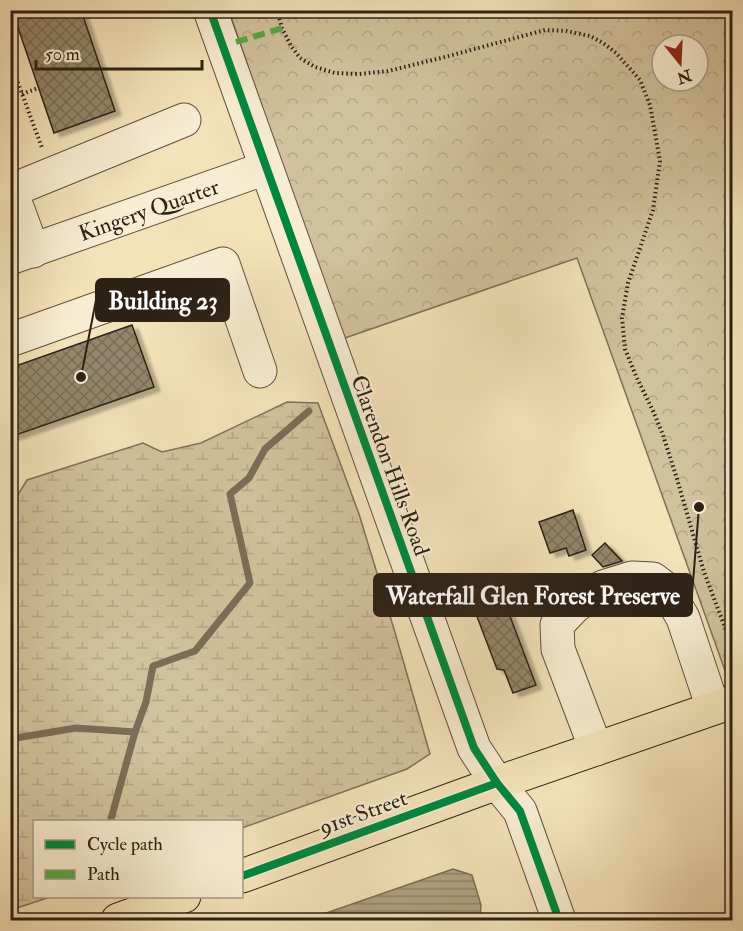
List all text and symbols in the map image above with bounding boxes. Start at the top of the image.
scale bar [36,33,202,71]
north arrow [650,33,710,93]
text: 50 m [45,43,80,66]
text: N [674,64,695,88]
street label: Kingery Quarter [75,172,224,248]
callout: Building 23 [96,279,229,321]
text: Building 23 [108,286,218,317]
street label: Clarendon Hills Road [344,371,436,560]
callout: Waterfall Glen Forest Preserve [374,574,692,616]
text: Waterfall Glen Forest Preserve [385,581,680,612]
street label: 91st Street [314,784,411,842]
legend [33,820,243,898]
text: Cycle path [87,833,163,856]
text: Path [87,863,120,886]

